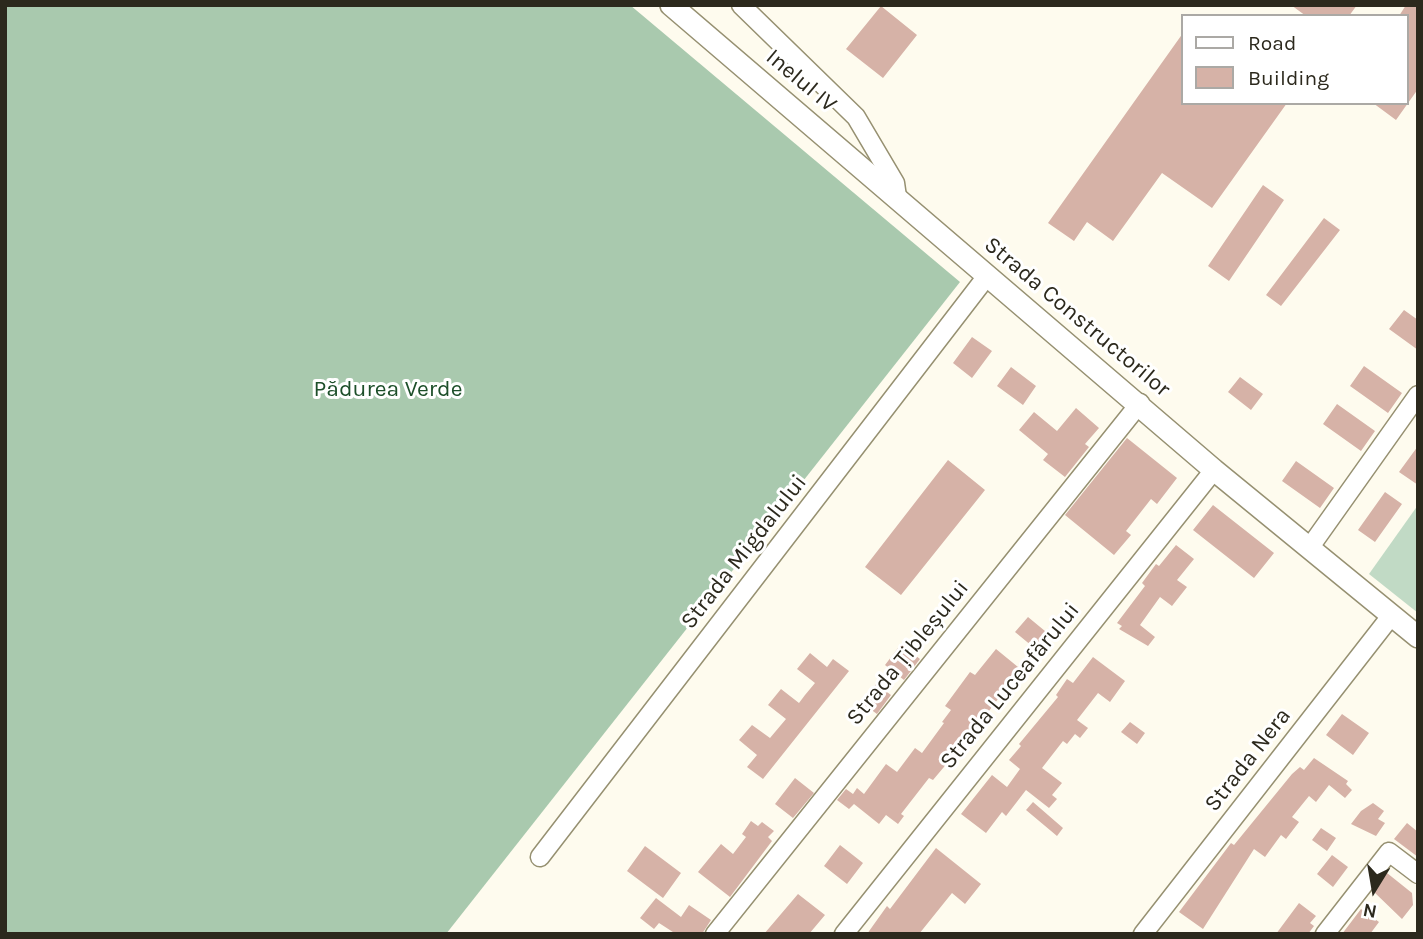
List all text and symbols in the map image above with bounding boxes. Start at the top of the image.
legend [1182,14,1409,105]
text: Road [1248,31,1296,55]
street label: Inelul IV [760,44,842,118]
text: Building [1248,66,1329,90]
street label: Strada Constructorilor [978,231,1176,403]
park label: Pădurea Verde [314,375,462,403]
street label: Strada Migdalului [675,469,813,635]
street label: Strada Țibleșului [841,575,975,731]
street label: Strada Luceafărului [934,597,1086,775]
street label: Strada Nera [1199,703,1297,817]
north arrow [1339,855,1409,925]
text: N [1361,899,1379,923]

